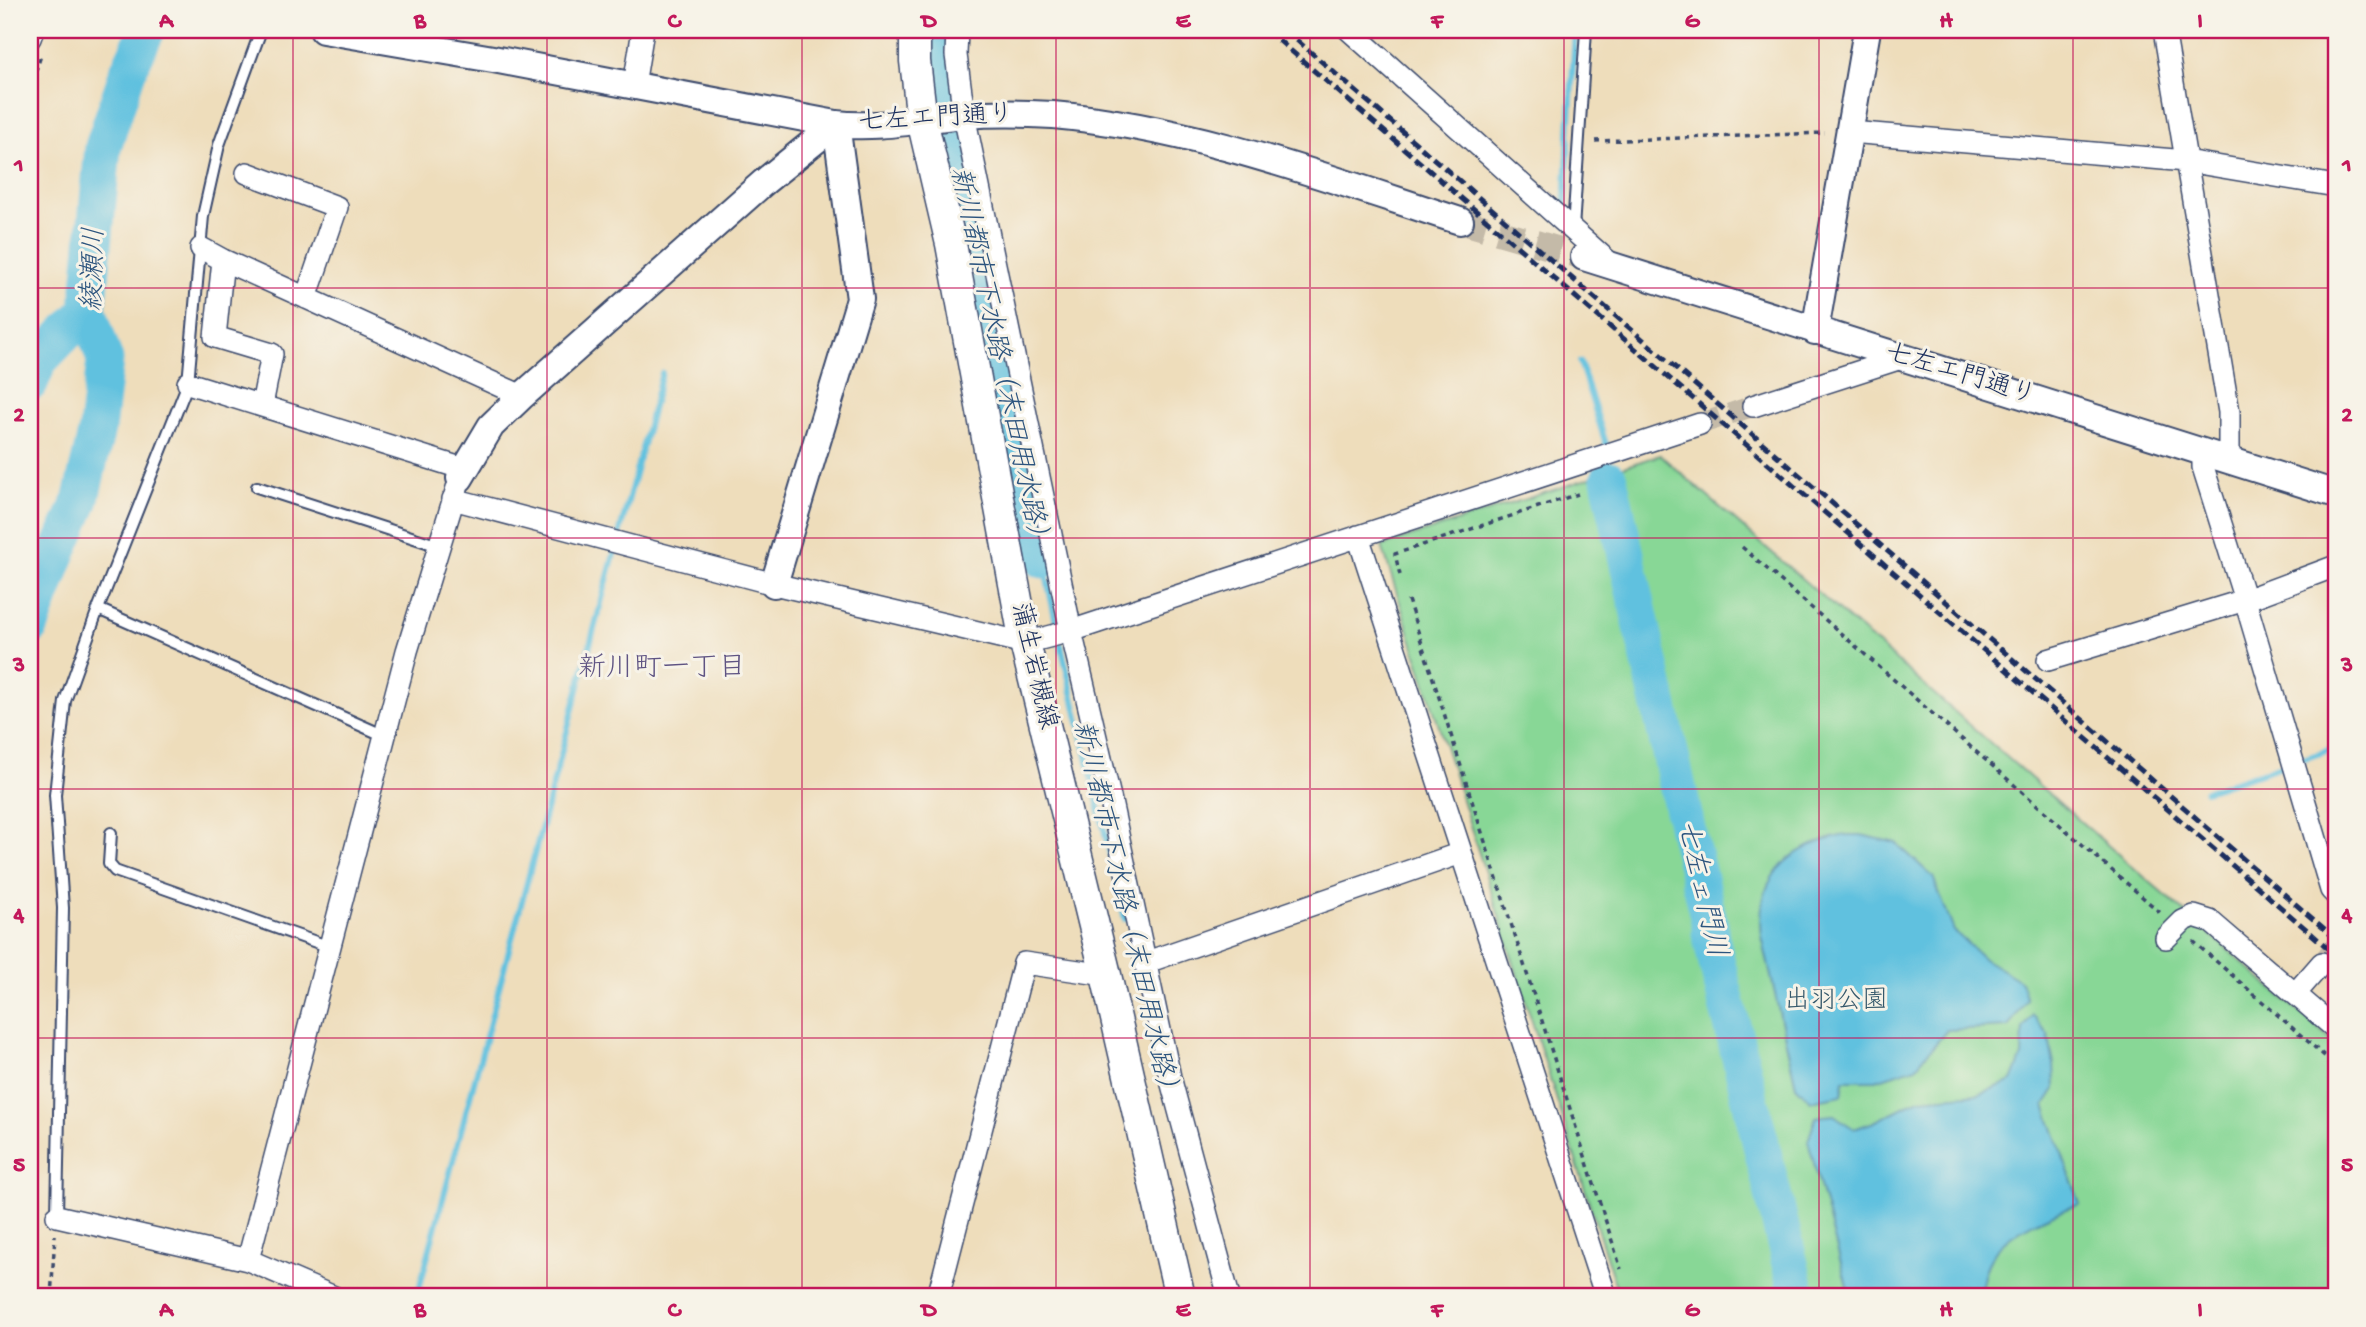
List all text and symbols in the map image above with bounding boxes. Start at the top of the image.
text: A [158,9,174,36]
text: B [413,9,427,36]
text: C [668,9,683,36]
text: D [920,9,938,36]
text: E [1176,9,1192,36]
text: F [1430,9,1445,36]
text: G [1685,9,1701,36]
text: H [1939,9,1953,36]
text: I [2197,9,2203,36]
street label: 七左エ門通り [857,99,1015,140]
text: 1 [13,153,24,180]
text: 1 [2341,153,2352,180]
water label: 新川都市下水路（末田用水路） [941,164,1056,554]
water label: 綾瀬川 [76,226,113,312]
street label: 七左エ門通り [1881,337,2039,414]
text: 2 [13,403,25,430]
text: 2 [2341,403,2353,430]
street label: 蒲生岩槻線 [1002,599,1063,733]
text: 3 [12,653,25,680]
district label: 新川町一丁目 [578,653,746,686]
text: 3 [2340,653,2353,680]
water label: 新川都市下水路（末田用水路） [1064,717,1185,1107]
water label: 七左ェ門川 [1668,817,1733,961]
text: 4 [13,903,25,930]
text: 4 [2341,903,2353,930]
park label: 出羽公園 [1784,986,1888,1018]
text: 5 [13,1153,25,1180]
text: 5 [2341,1153,2353,1180]
text: A [158,1298,174,1325]
text: B [413,1298,427,1325]
text: C [668,1298,683,1325]
text: D [920,1298,938,1325]
text: E [1176,1298,1192,1325]
text: F [1430,1298,1445,1325]
text: G [1685,1298,1701,1325]
text: H [1939,1298,1953,1325]
text: I [2197,1298,2203,1325]

